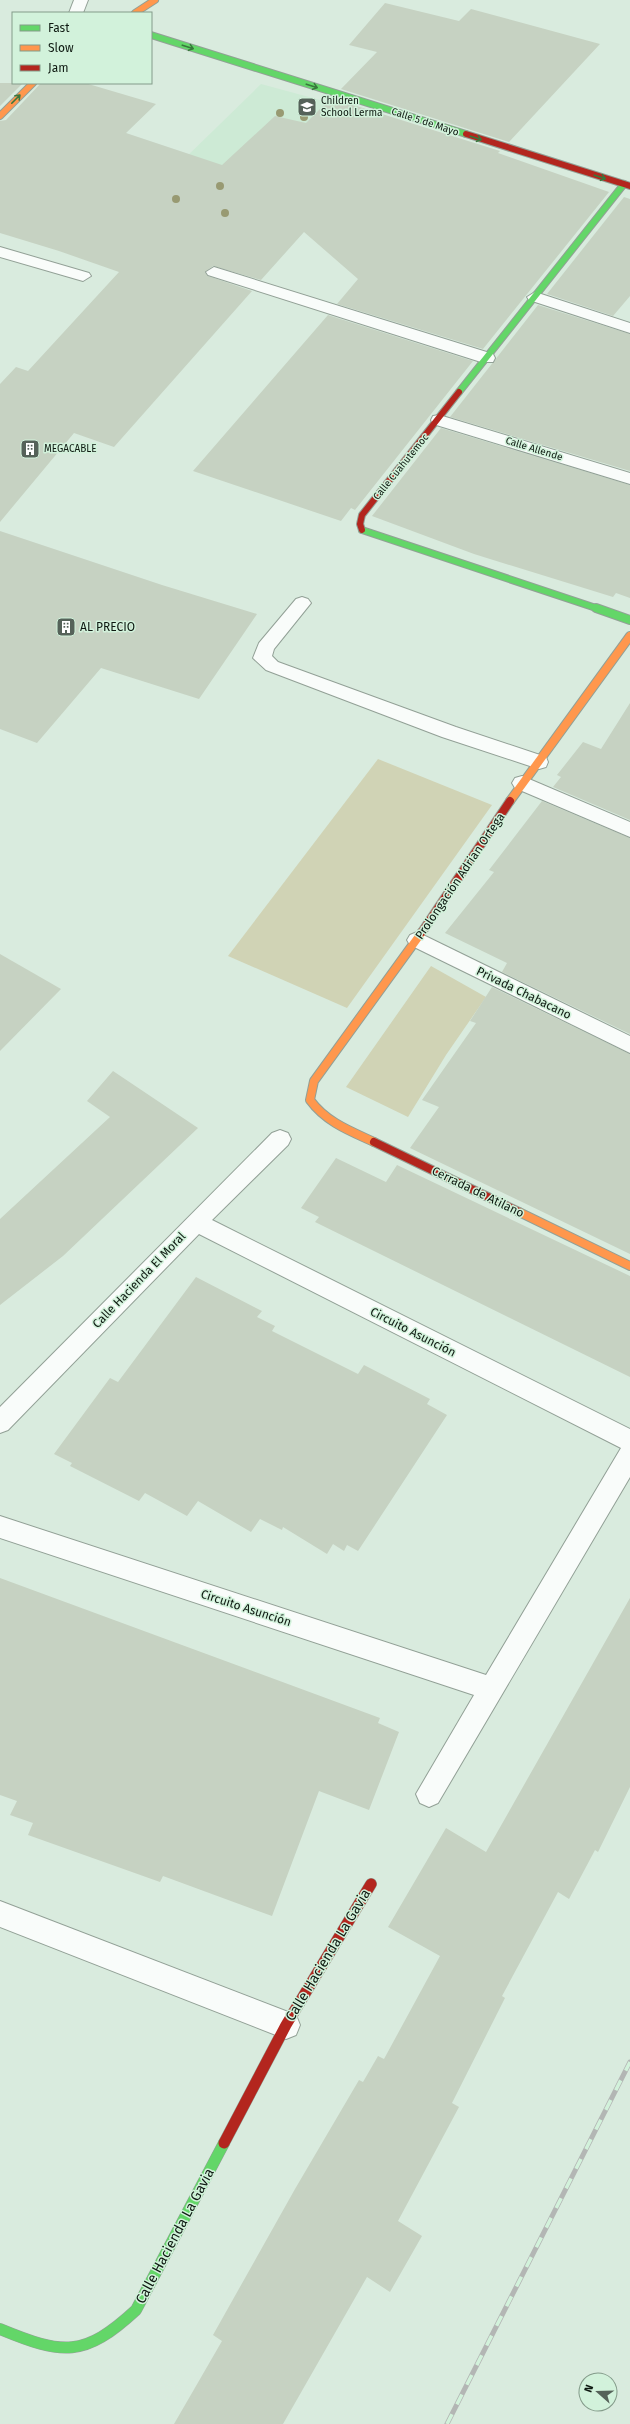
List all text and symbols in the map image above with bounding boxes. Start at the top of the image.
legend [12,12,152,84]
text: Fast [48,21,70,35]
text: Slow [48,41,74,55]
one-way arrow [182,44,195,51]
text: Jam [48,61,68,75]
one-way arrow [305,83,318,90]
one-way arrow [11,94,21,104]
place label: Children School Lerma [321,95,382,119]
school or university icon: Children School Lerma [296,96,318,118]
street label: Calle 5 de Mayo [390,105,460,139]
one-way arrow [470,135,483,142]
one-way arrow [593,174,606,181]
street label: Calle Cuahutemoc [371,431,431,502]
street label: Calle Allende [504,435,564,463]
building icon: MEGACABLE [19,438,41,460]
place label: MEGACABLE [44,443,97,455]
building icon: AL PRECIO [55,616,77,638]
place label: AL PRECIO [80,620,135,634]
street label: Prolongación Adrian Ortega [412,810,508,942]
street label: Privada Chabacano [474,964,574,1022]
street label: Cerrada de Atilano [430,1164,526,1220]
street label: Calle Hacienda El Moral [90,1229,189,1331]
street label: Circuito Asunción [368,1304,458,1360]
street label: Circuito Asunción [199,1587,293,1629]
street label: Calle Hacienda La Gavia [282,1886,374,2024]
street label: Calle Hacienda La Gavia [132,2165,218,2307]
north arrow [578,2372,618,2412]
text: N [582,2383,596,2394]

